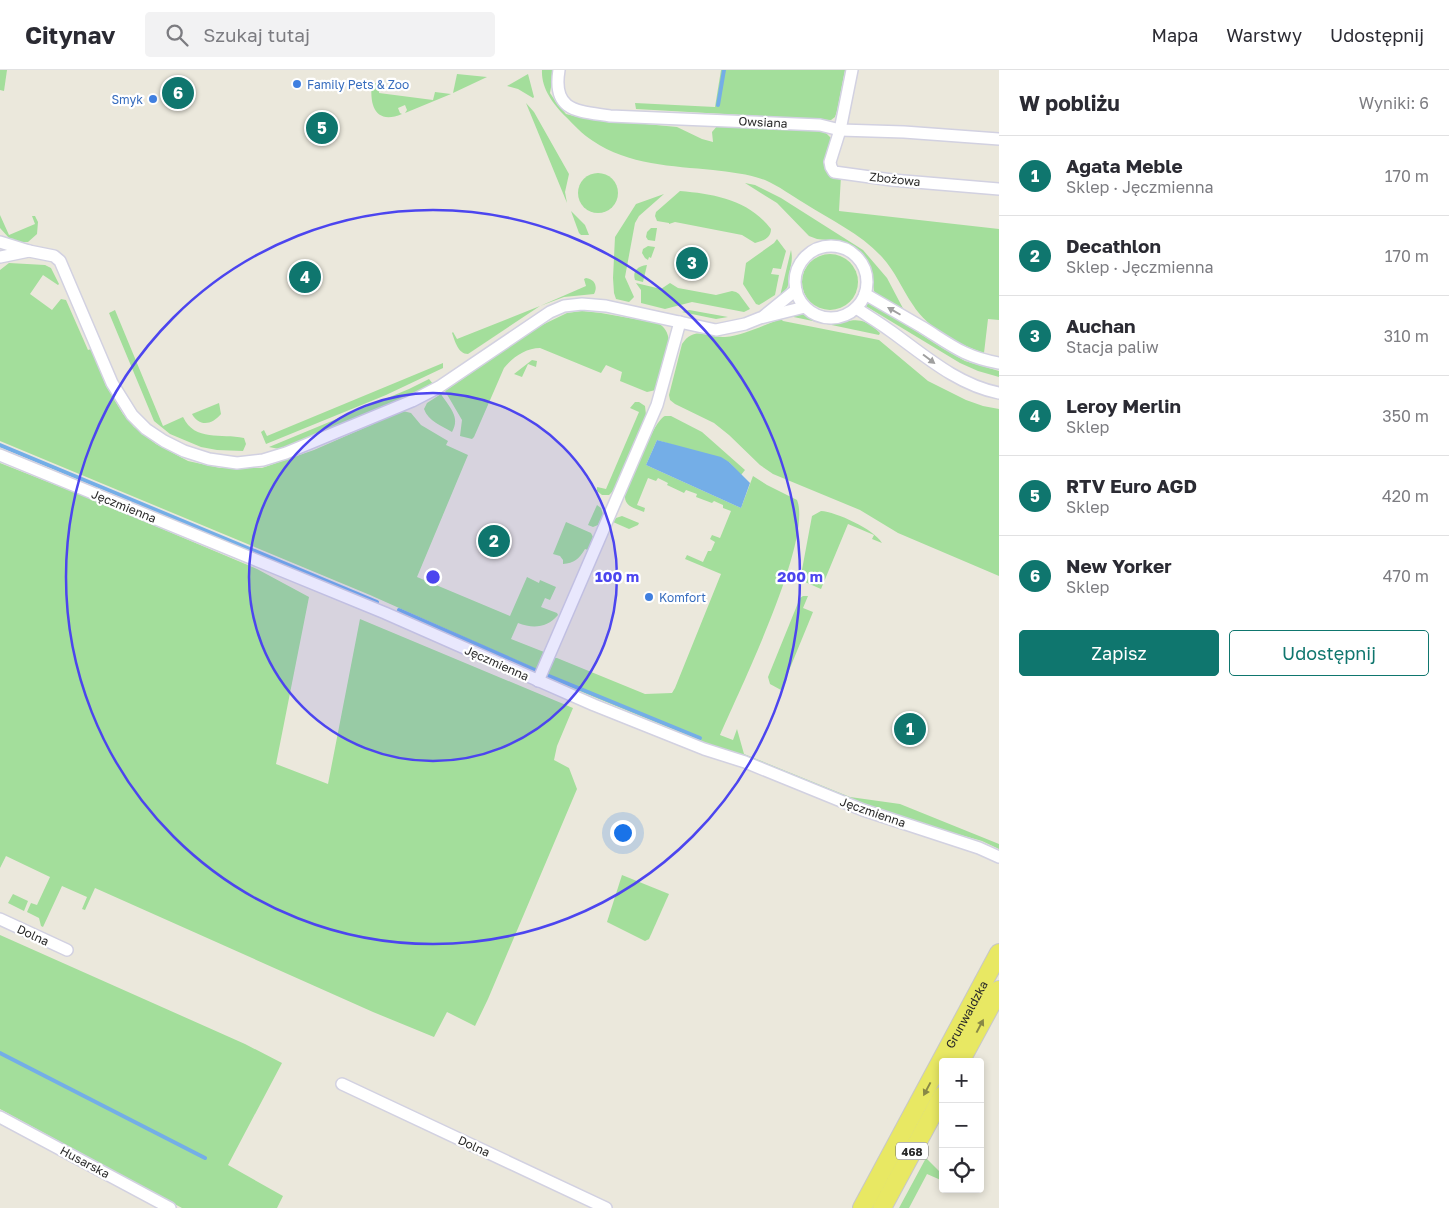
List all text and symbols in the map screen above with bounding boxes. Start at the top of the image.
search box [145,12,495,57]
text: Citynav [25,20,115,49]
icon: search [163,21,191,49]
text: Szukaj tutaj [203,23,310,46]
text: Mapa [1151,24,1198,46]
text: Warstwy [1226,24,1302,46]
text: Udostępnij [1330,24,1424,46]
pin: 6 [162,74,194,112]
place label: Family Pets & Zoo [307,77,409,92]
marker: Family Pets & Zoo [291,78,303,90]
text: W pobliżu [1019,90,1120,116]
place label: Smyk [111,92,143,107]
marker: Smyk [147,93,159,105]
text: Wyniki: 6 [1359,93,1429,113]
pin: 5 [306,109,338,147]
street label: Owsiana [738,113,788,131]
text: Agata Meble [1066,154,1183,177]
text: 1 [1031,166,1039,186]
text: 170 m [1385,166,1429,186]
street label: Zbożowa [869,169,921,189]
text: Sklep · Jęczmienna [1066,177,1214,197]
text: Decathlon [1066,234,1161,257]
pin: 3 [676,244,708,282]
text: 2 [1030,246,1040,266]
text: 170 m [1385,246,1429,266]
text: Sklep · Jęczmienna [1066,257,1214,277]
pin: 4 [289,258,321,296]
one-way arrow [887,307,902,315]
text: Auchan [1066,314,1135,337]
text: 3 [1030,326,1040,346]
text: 310 m [1384,326,1429,346]
text: Stacja paliw [1066,337,1159,357]
one-way arrow [922,354,936,364]
text: Leroy Merlin [1066,394,1181,417]
text: 4 [1030,406,1040,426]
text: 350 m [1382,406,1429,426]
text: Sklep [1066,417,1109,437]
text: RTV Euro AGD [1066,474,1197,497]
street label: Jęczmienna [89,486,159,526]
text: 5 [1030,486,1040,506]
text: 420 m [1382,486,1429,506]
text: Sklep [1066,497,1109,517]
pin: 2 [478,522,510,560]
text: New Yorker [1066,554,1172,577]
text: 6 [1030,566,1040,586]
text: 470 m [1383,566,1429,586]
text: 100 m [595,567,639,585]
text: 200 m [777,567,823,585]
centre of rings [424,568,442,586]
text: Sklep [1066,577,1109,597]
place label: Komfort [659,590,706,605]
marker: Komfort [643,591,655,603]
button: Zapisz [1019,630,1219,676]
button: Udostępnij [1229,630,1429,676]
street label: Jęczmienna [463,642,531,684]
pin: 1 [894,710,926,748]
street label: Jęczmienna [838,794,908,830]
your location [610,820,636,846]
street label: Dolna [15,921,51,949]
street label: Grunwaldzka [942,978,990,1051]
one-way arrow [976,1018,984,1033]
map controls [939,1058,984,1193]
button: + [939,1058,984,1103]
one-way arrow [923,1081,931,1096]
button: − [939,1103,984,1148]
street label: Dolna [456,1132,492,1160]
road number: 468 [896,1142,928,1160]
street label: Husarska [58,1143,112,1181]
button: locate [939,1148,984,1193]

